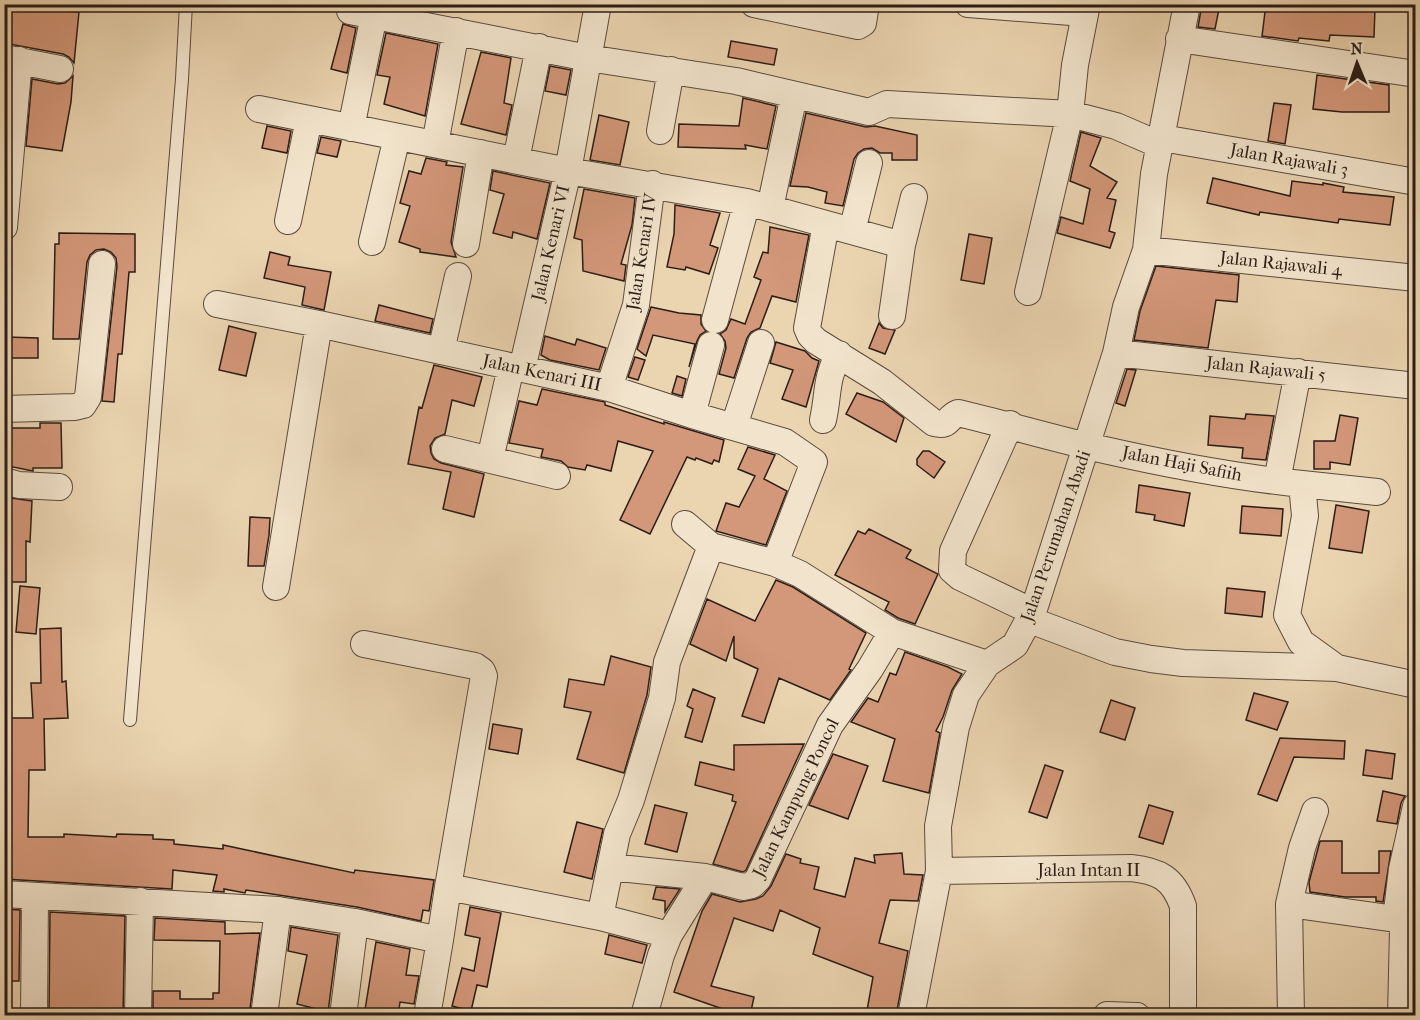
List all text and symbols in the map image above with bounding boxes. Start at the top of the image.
north arrow [1327,33,1387,93]
text: N [1350,39,1364,58]
street label: Jalan Rajawali 3 [1226,139,1350,181]
street label: Jalan Kenari VI [527,183,575,305]
street label: Jalan Kenari IV [622,191,662,314]
street label: Jalan Rajawali 4 [1217,247,1344,281]
street label: Jalan Kenari III [479,350,603,396]
street label: Jalan Rajawali 5 [1203,352,1327,386]
street label: Jalan Haji Safiih [1118,442,1244,486]
street label: Jalan Perumahan Abadi [1016,447,1095,626]
street label: Jalan Kampung Poncol [747,715,844,883]
street label: Jalan Intan II [1036,860,1140,881]

